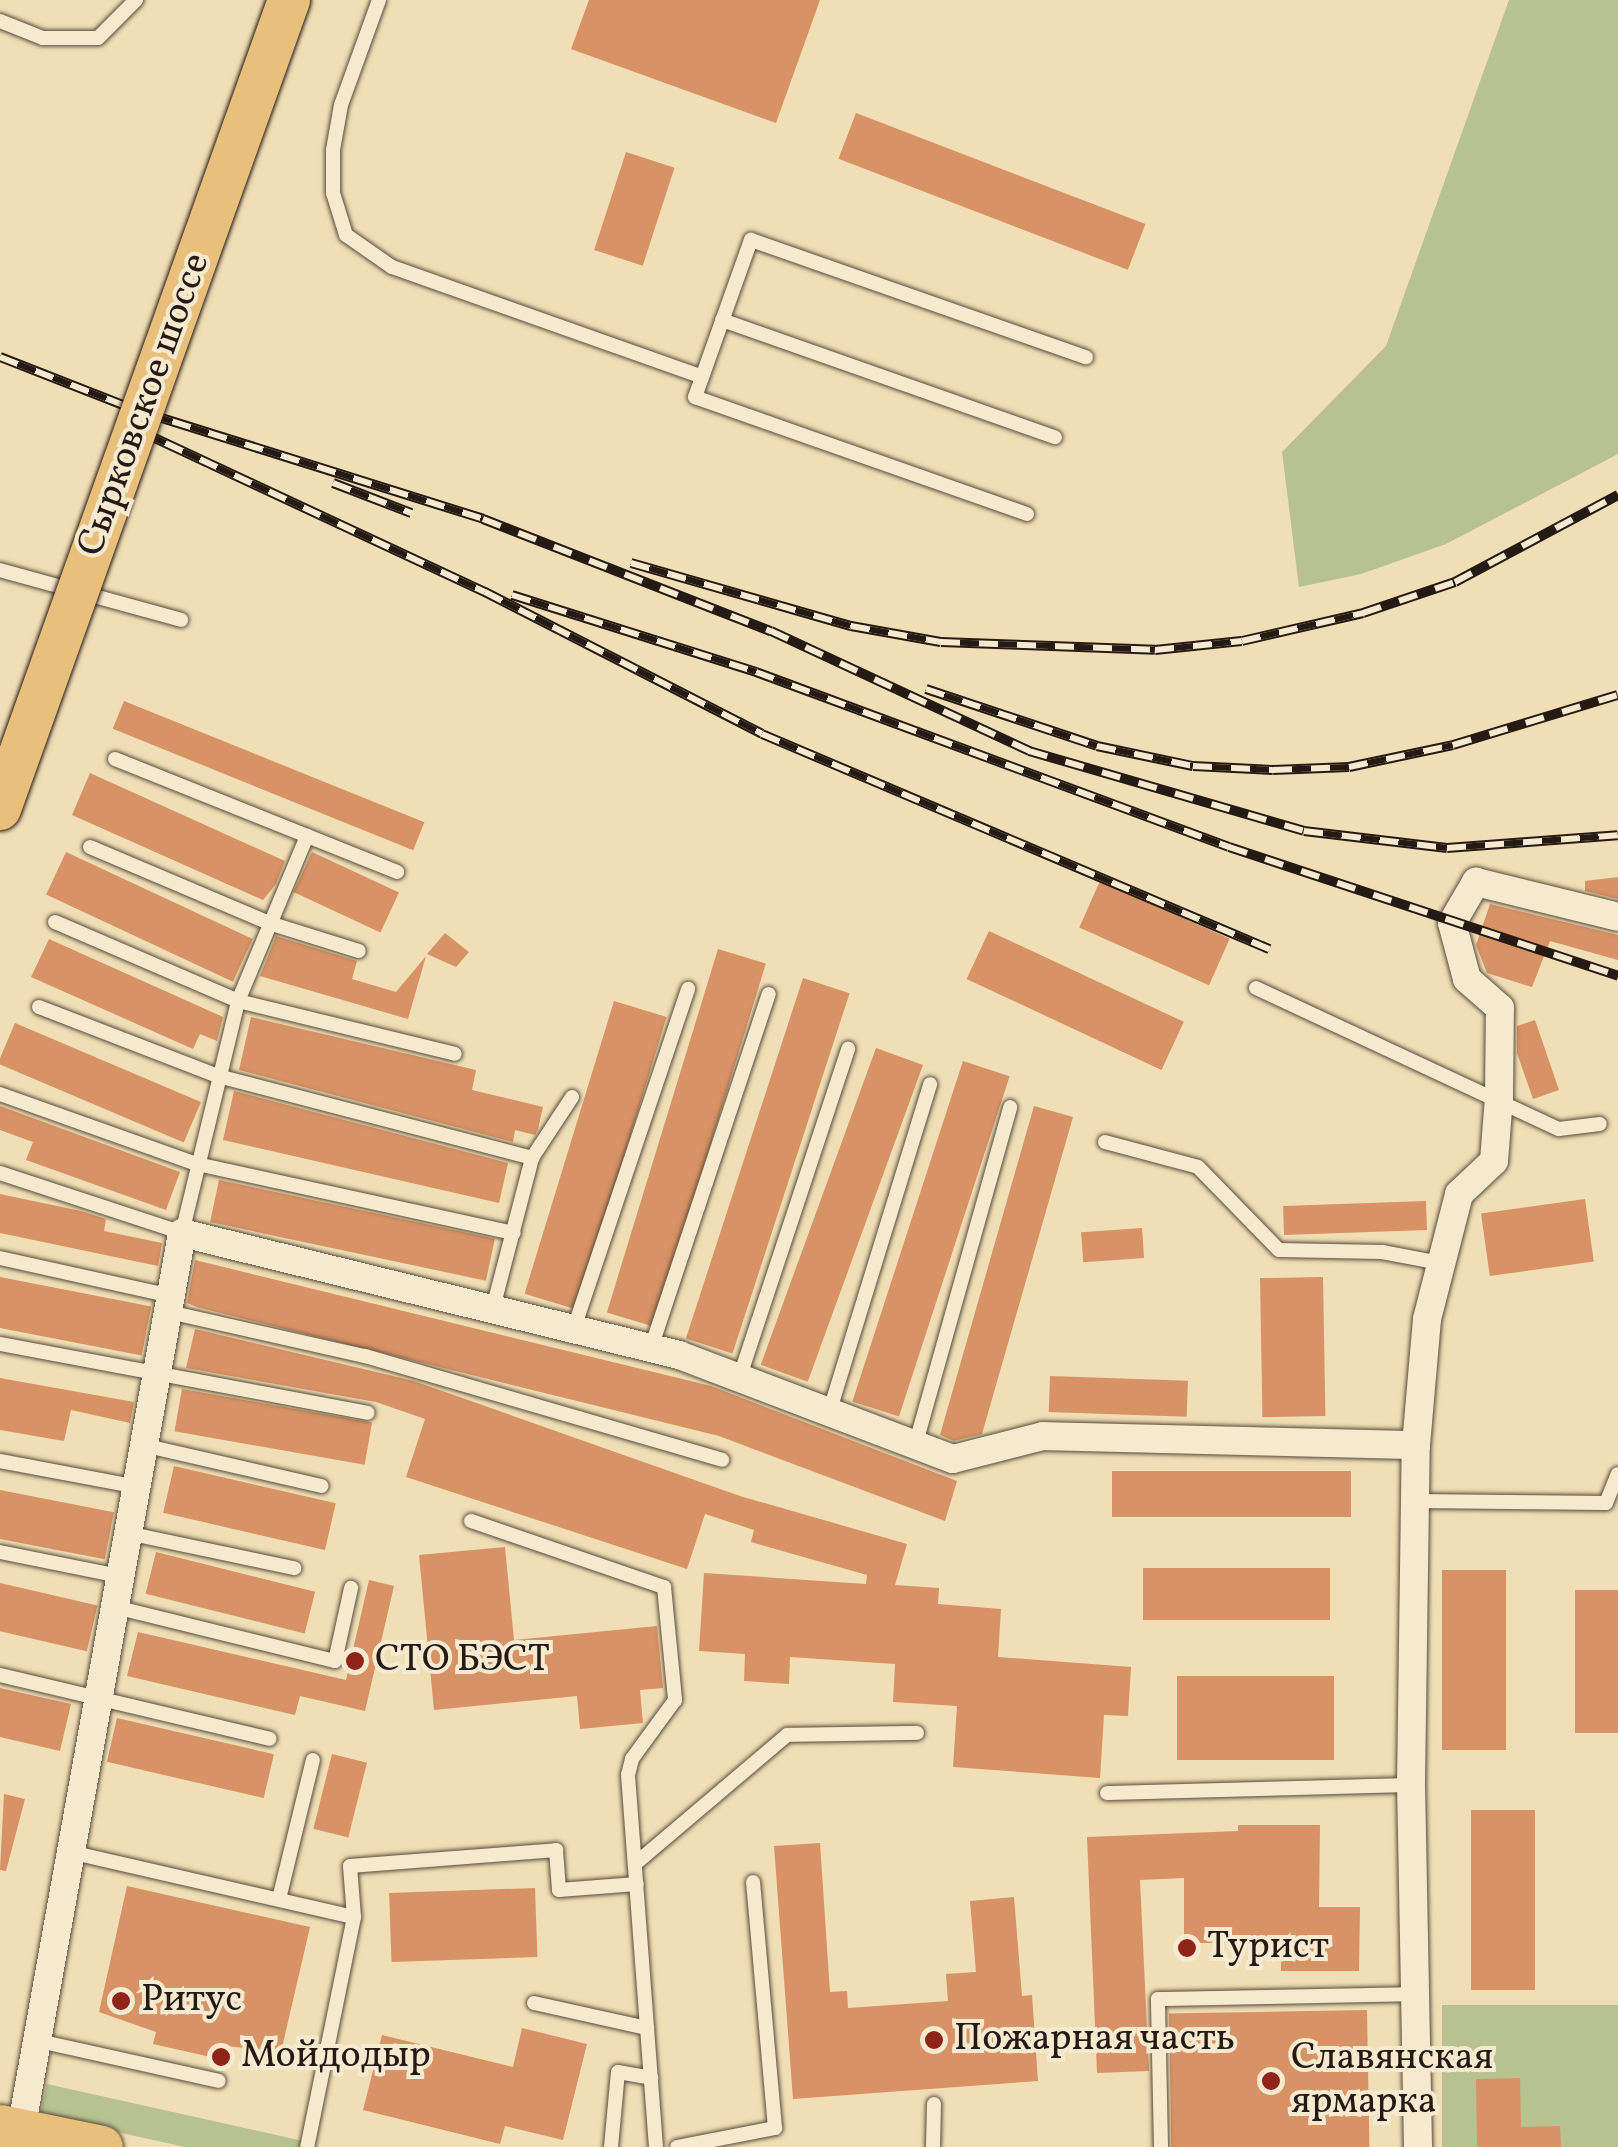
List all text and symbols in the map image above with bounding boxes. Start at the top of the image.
street label: Сырковское шоссе [69,247,221,563]
place label: СТО БЭСТ [375,1638,550,1684]
marker: СТО БЭСТ [344,1650,366,1672]
place label: Турист [1207,1925,1329,1971]
marker: Турист [1176,1937,1198,1959]
place label: Ритус [141,1978,242,2024]
marker: Ритус [110,1990,132,2012]
place label: Пожарная часть [954,2017,1236,2063]
marker: Пожарная часть [923,2029,945,2051]
place label: Мойдодыр [241,2034,431,2080]
place label: Славянская ярмарка [1291,2036,1493,2126]
marker: Мойдодыр [210,2046,232,2068]
marker: Славянская ярмарка [1260,2070,1282,2092]

